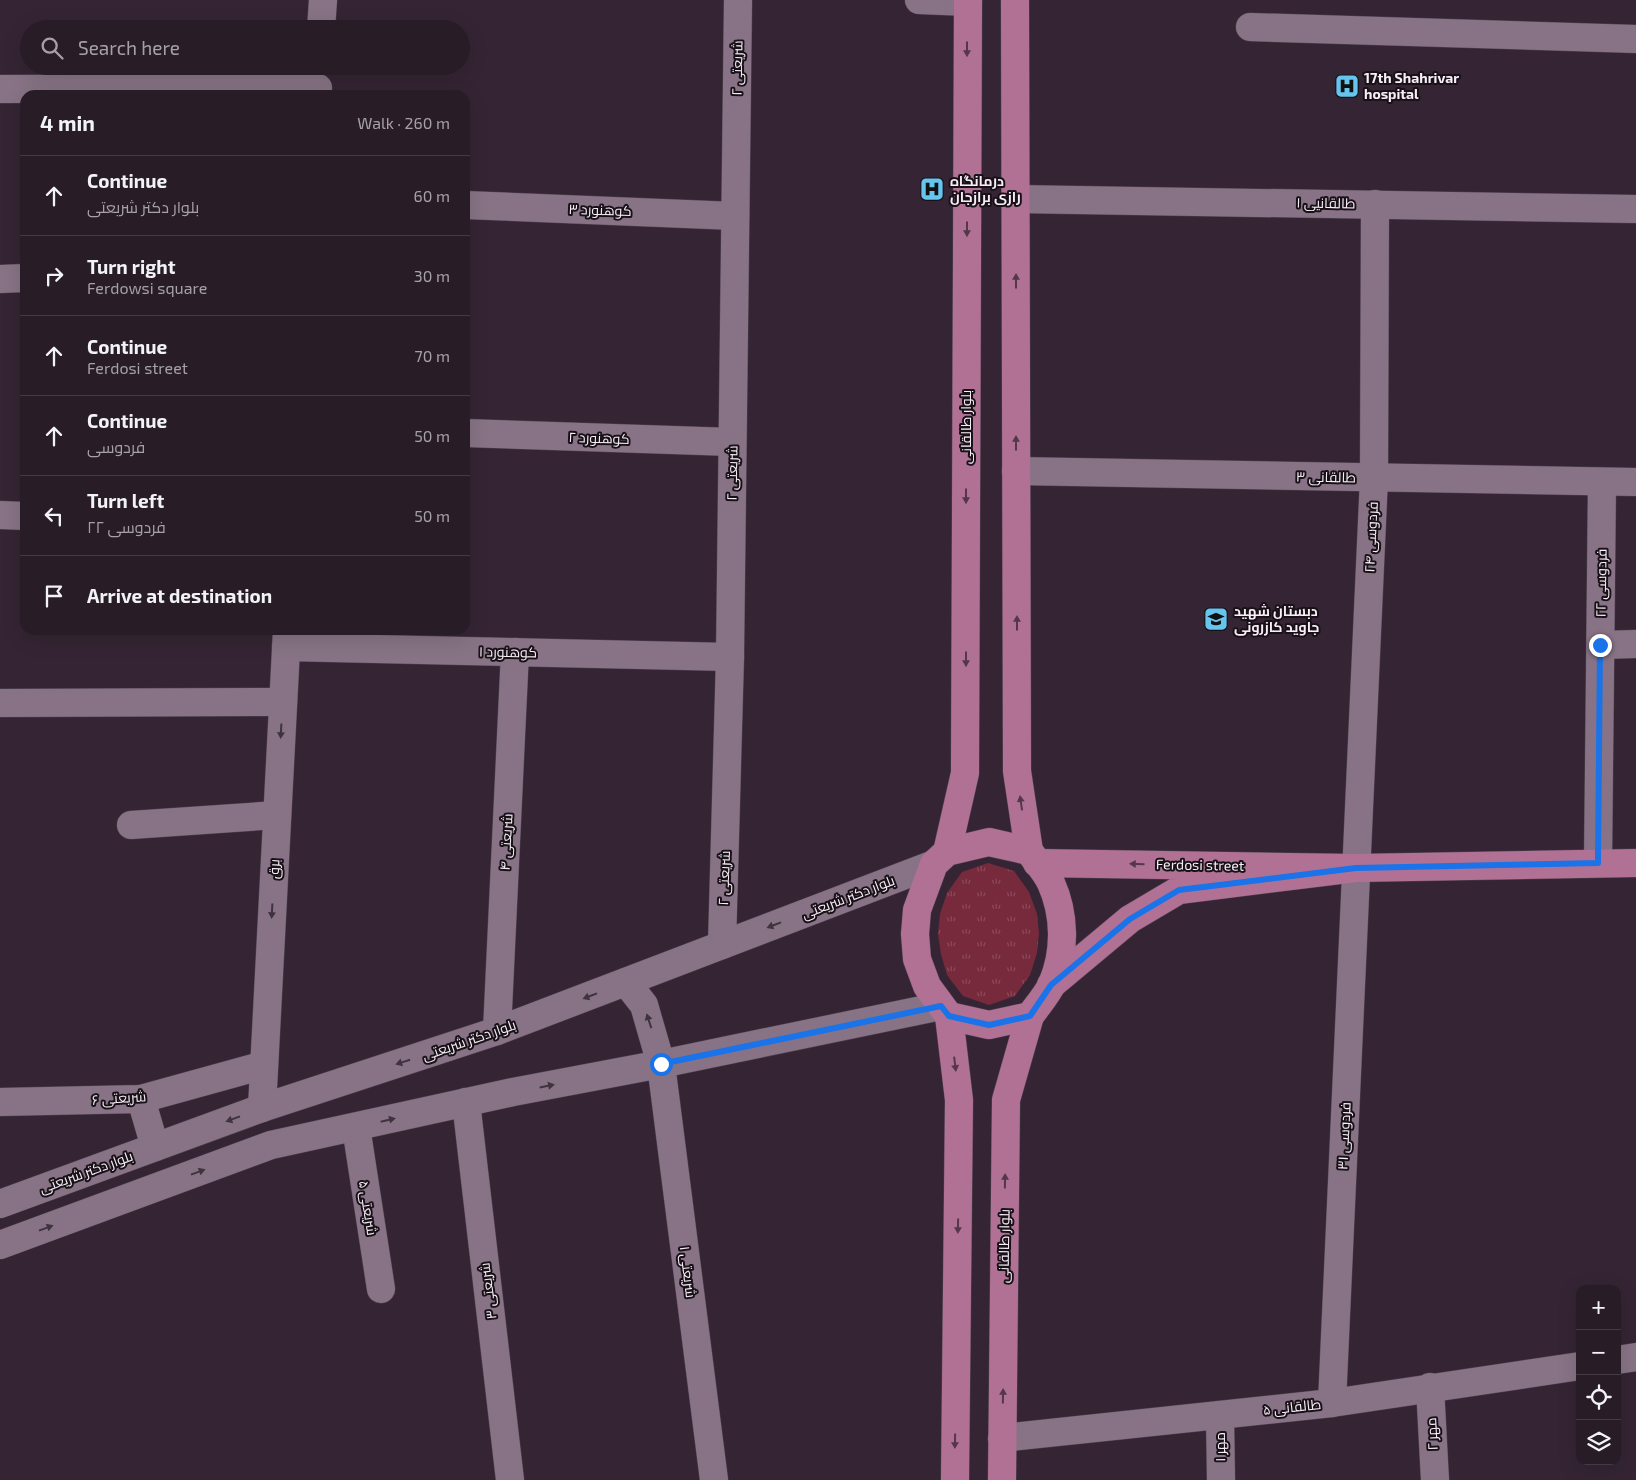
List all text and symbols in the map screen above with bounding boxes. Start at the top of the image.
search box [20,20,470,75]
icon: search [38,34,66,62]
text: Search here [78,36,180,59]
street label: شریعتی ۲ [728,40,745,96]
one-way arrow [963,41,971,57]
place label: 17th Shahrivar hospital [1364,69,1459,102]
hospital icon: 17th Shahrivar hospital [1334,73,1360,99]
text: 4 min [40,110,95,135]
text: Walk · 260 m [357,113,450,132]
text: Continue [87,169,167,192]
place label: درمانگاه رازی برازجان [950,172,1021,206]
hospital icon: درمانگاه رازی برازجان [919,176,945,202]
icon: ahead [40,182,68,210]
text: 60 m [414,186,450,205]
street label: طالقانیی ۱ [1296,193,1356,212]
text: بلوار دکتر شریعتی [87,197,199,216]
street label: کوهنورد ۳ [568,200,632,219]
one-way arrow [963,221,971,237]
text: Turn right [87,255,175,278]
icon: right [40,262,68,290]
text: 30 m [414,266,450,285]
one-way arrow [1012,273,1020,289]
text: Ferdowsi square [87,278,207,297]
text: Continue [87,335,167,358]
icon: ahead [40,342,68,370]
text: 70 m [415,346,450,365]
text: Ferdosi street [87,358,188,377]
street label: بلوار طالقانی [957,390,974,464]
text: Continue [87,409,167,432]
icon: ahead [40,422,68,450]
text: 50 m [414,426,450,445]
street label: کوهنورد ۲ [568,428,630,447]
one-way arrow [1012,435,1020,451]
text: فردوسی [87,437,145,456]
street label: شریعتی ۲ [723,445,740,501]
street label: طالقانی ۳ [1296,467,1356,486]
one-way arrow [962,488,970,504]
text: Turn left [87,489,164,512]
street label: فردوسی ۲۴ [1360,501,1381,573]
icon: left [40,502,68,530]
text: 50 m [414,506,450,525]
text: فردوسی ۲۲ [87,517,166,536]
street label: فردوسی ۲۲ [1591,548,1610,618]
icon: arrive [40,582,68,610]
text: Arrive at destination [87,584,272,607]
place label: دبستان شهید جاوید کازرونی [1234,602,1319,636]
school or university icon: دبستان شهید جاوید کازرونی [1203,606,1229,632]
one-way arrow [1013,615,1021,631]
route end [1589,634,1612,657]
street label: کوهنورد ۱ [479,642,537,661]
one-way arrow [962,651,970,667]
one-way arrow [277,723,285,739]
one-way arrow [1017,795,1025,811]
street label: شریعتی ۴ [496,813,515,871]
street label: شریعتی ۲ [714,850,733,906]
street label: Ferdosi street [1156,855,1244,874]
street label: برق [264,859,284,879]
one-way arrow [1129,860,1145,868]
street label: بلوار دکتر شریعتی [799,871,897,922]
one-way arrow [267,903,275,919]
one-way arrow [767,922,781,930]
one-way arrow [582,993,597,1000]
one-way arrow [644,1013,652,1028]
street label: بلوار دکتر شریعتی [420,1015,518,1064]
route start [650,1053,673,1076]
one-way arrow [951,1056,959,1072]
one-way arrow [396,1058,411,1066]
one-way arrow [540,1081,556,1089]
street label: شریعتی ۶ [91,1087,147,1108]
street label: فردوسی ۳۱ [1333,1102,1354,1170]
one-way arrow [381,1115,397,1123]
one-way arrow [225,1116,240,1123]
street label: بلوار دکتر شریعتی [37,1147,135,1196]
one-way arrow [191,1168,206,1175]
one-way arrow [1001,1173,1009,1189]
street label: شریعتی ۵ [356,1179,381,1237]
street label: بلوار طالقانی [994,1209,1013,1283]
one-way arrow [954,1218,962,1234]
one-way arrow [39,1224,54,1232]
street label: شریعتی ۱ [677,1245,700,1299]
street label: شریعتی ۳ [476,1262,499,1321]
map controls [1576,1285,1621,1465]
button: + [1576,1285,1621,1330]
button: − [1576,1330,1621,1375]
button: locate [1576,1375,1621,1420]
one-way arrow [999,1388,1007,1404]
street label: طالقانی ۵ [1262,1395,1322,1418]
street label: مهر ۲ [1422,1417,1441,1451]
button: layers [1576,1420,1621,1465]
street label: مهر ۱ [1211,1432,1228,1462]
one-way arrow [951,1433,959,1449]

